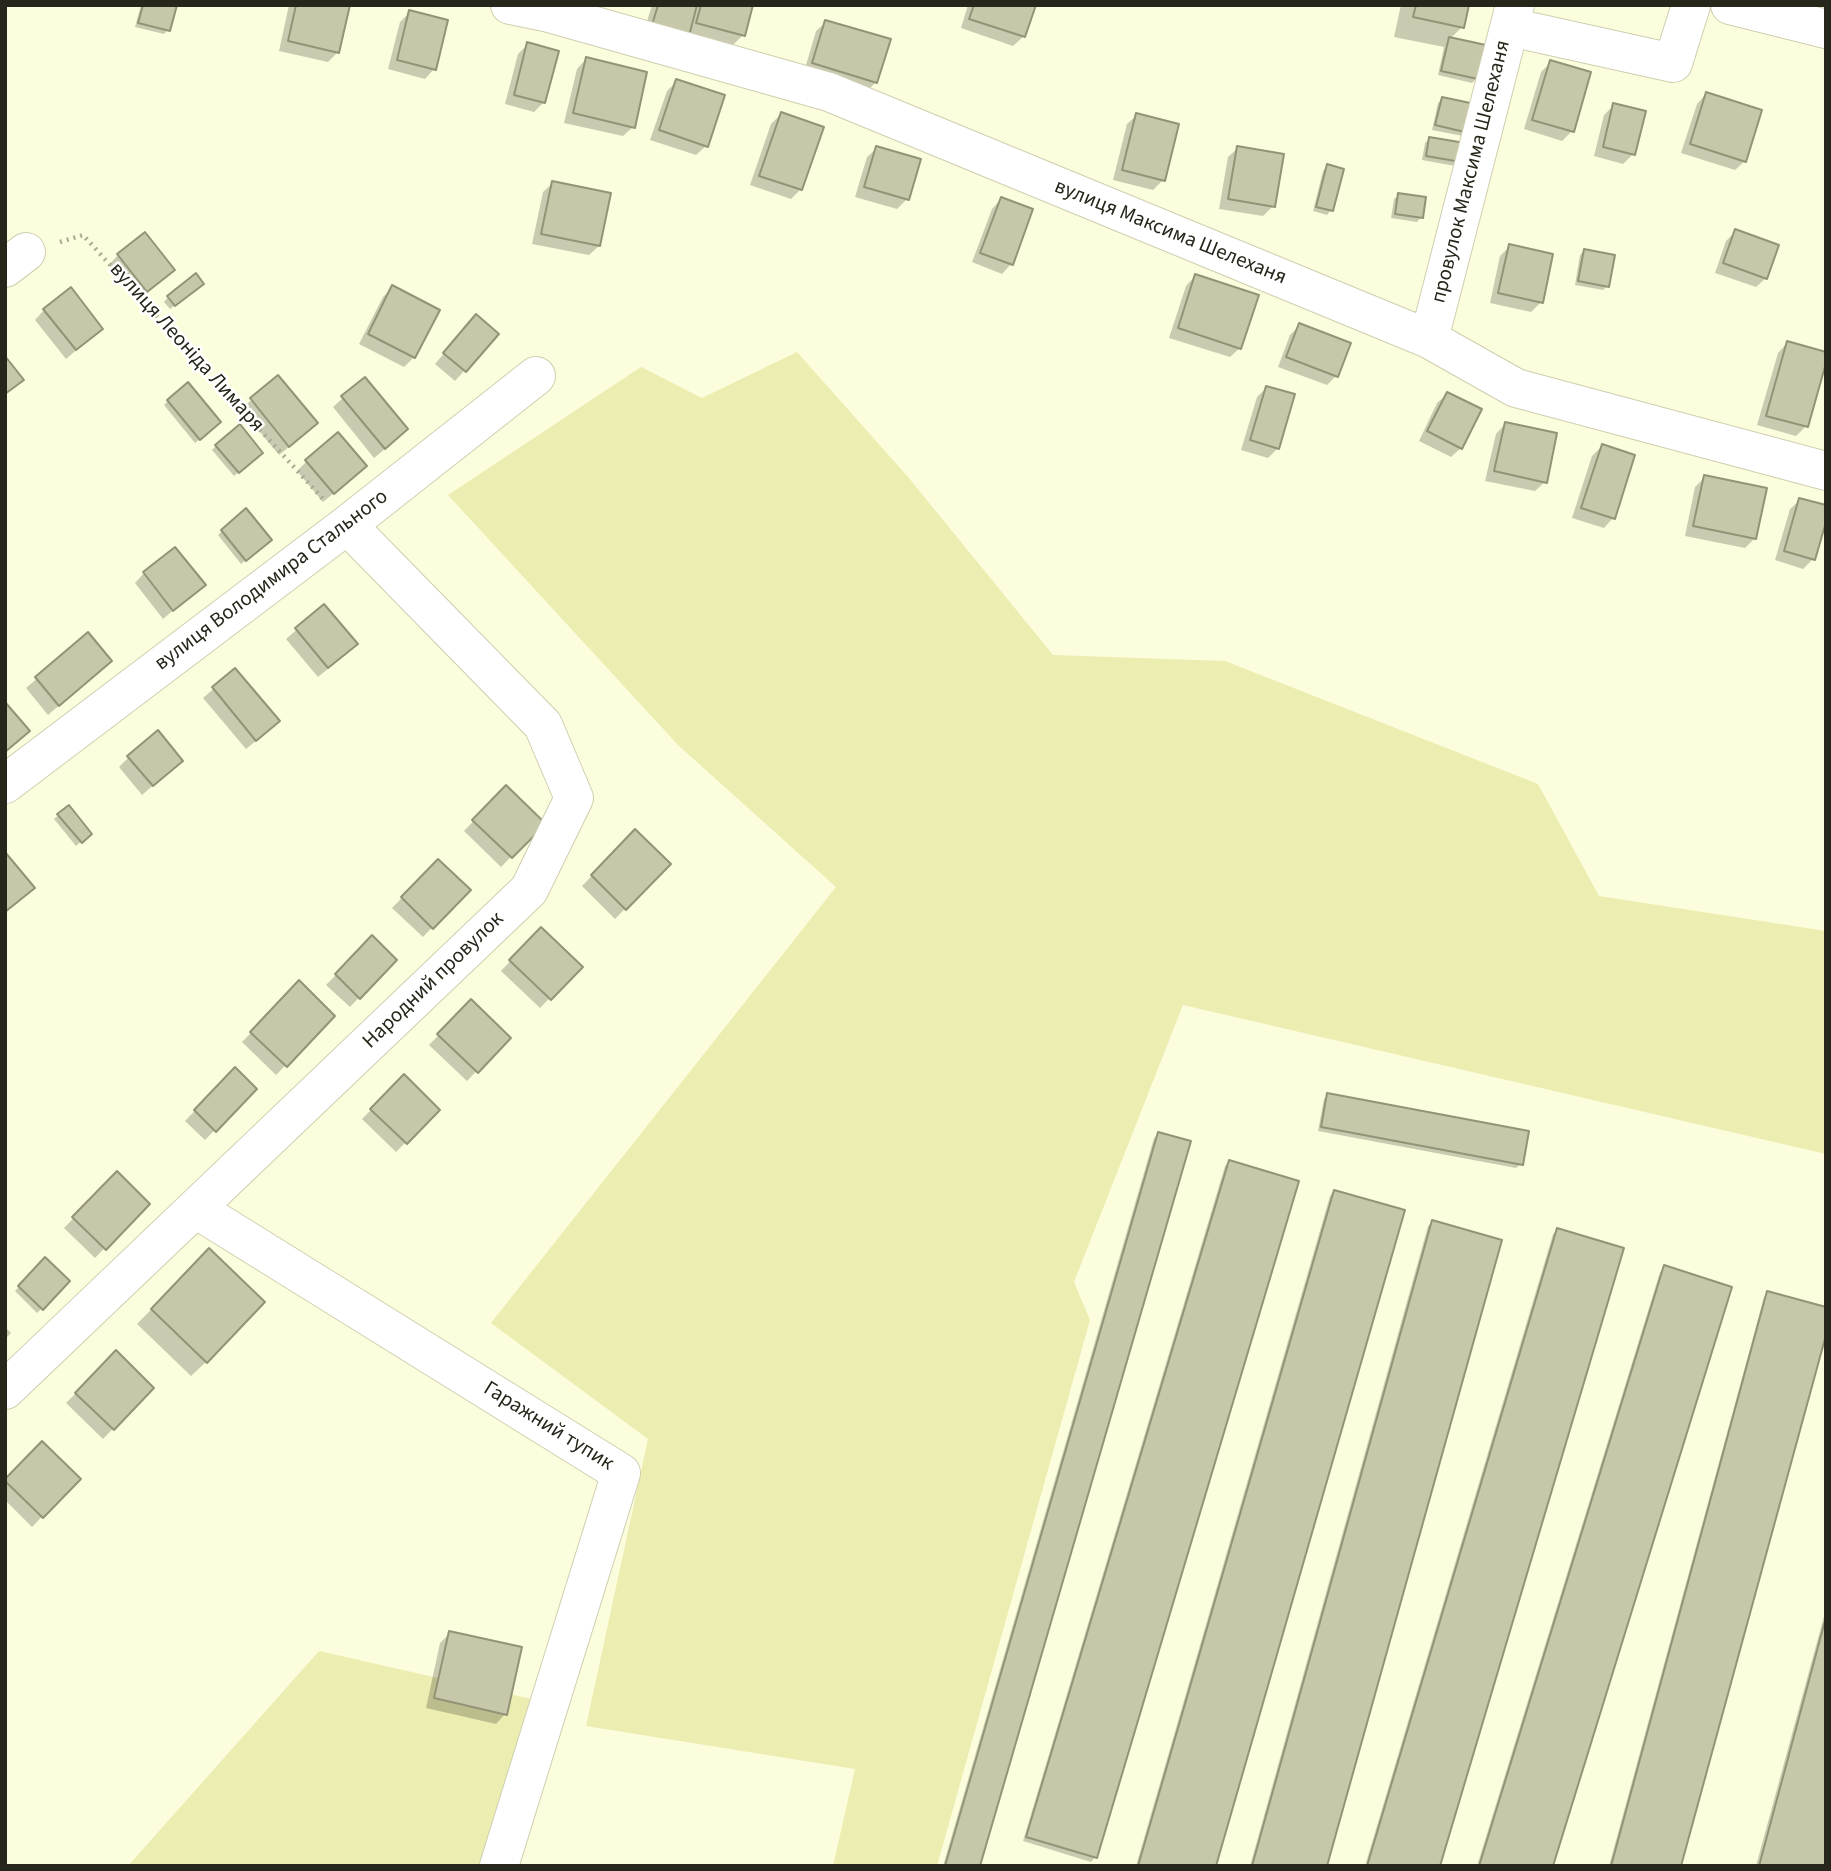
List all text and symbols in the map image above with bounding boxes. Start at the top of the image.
street label: провулок Максима Шелеханя [1427,38,1517,306]
street label: вулиця Максима Шелеханя [1050,175,1290,291]
street label: вулиця Леоніда Лимаря [103,258,269,438]
street label: вулиця Володимира Стального [150,485,394,677]
street label: Народний провулок [358,907,510,1055]
street label: Гаражний тупик [478,1377,618,1477]

